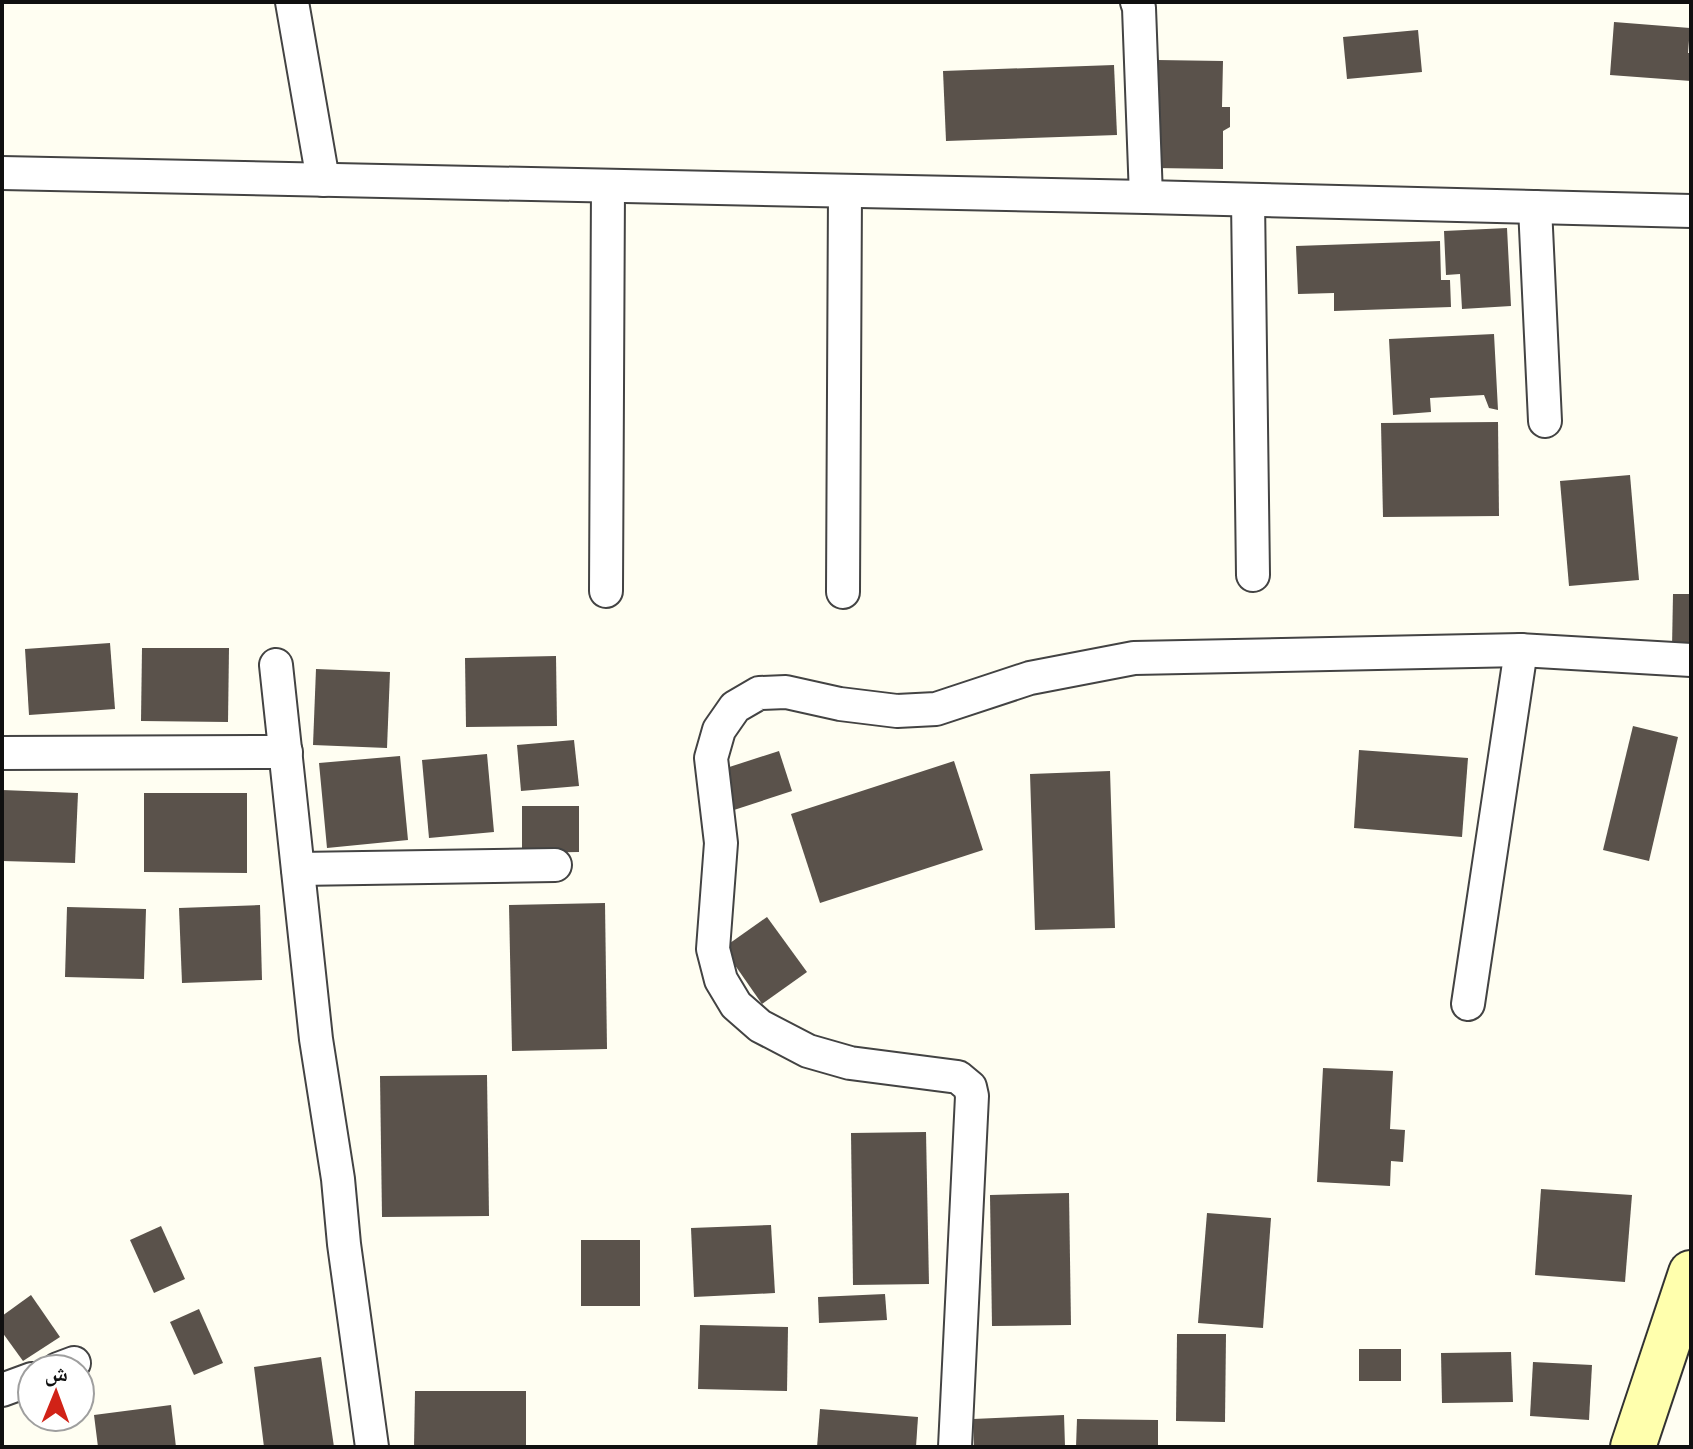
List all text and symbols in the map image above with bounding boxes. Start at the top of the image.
north arrow [16,1353,96,1433]
text: ش [44,1360,68,1387]

